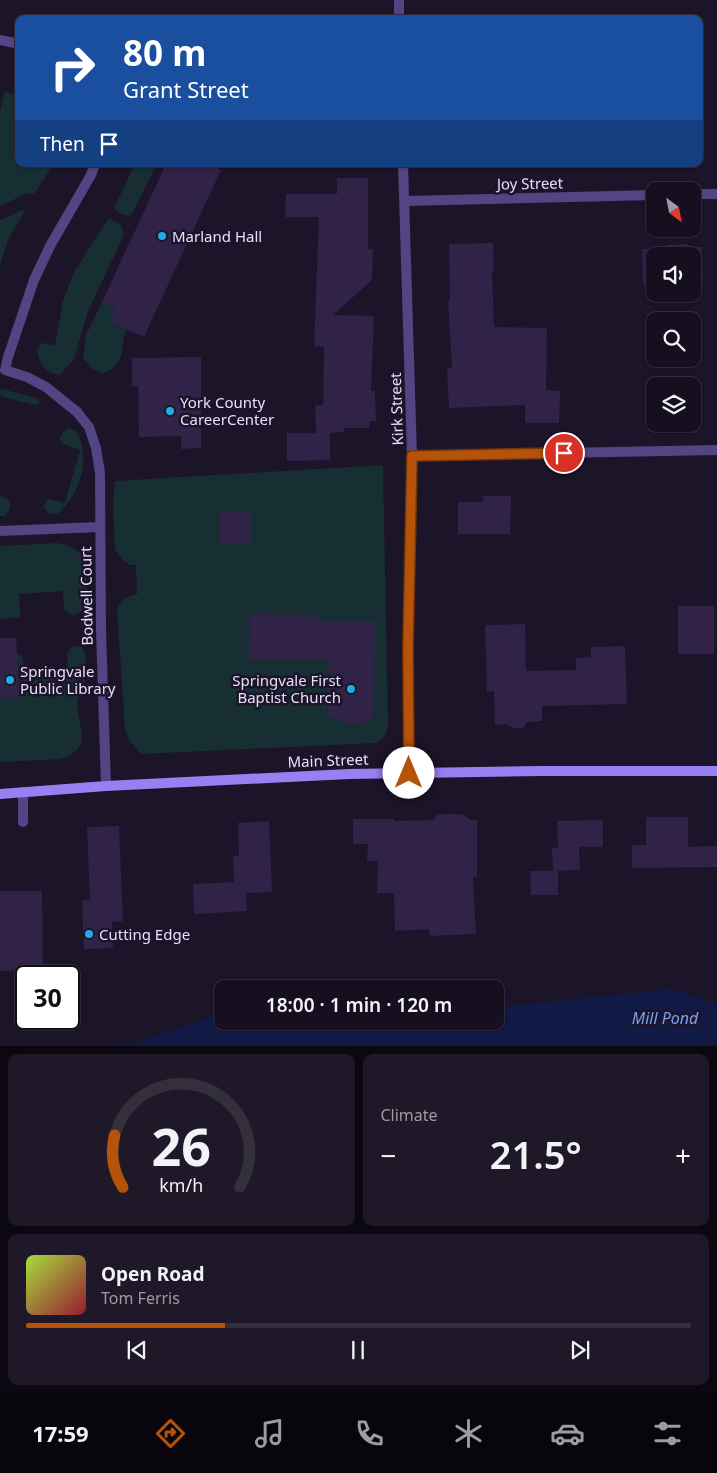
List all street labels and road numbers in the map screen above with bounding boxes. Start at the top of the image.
street label: Joy Street [495,172,564,194]
street label: Kirk Street [385,372,407,446]
street label: Bodwell Court [75,546,97,646]
street label: Main Street [287,749,369,771]

